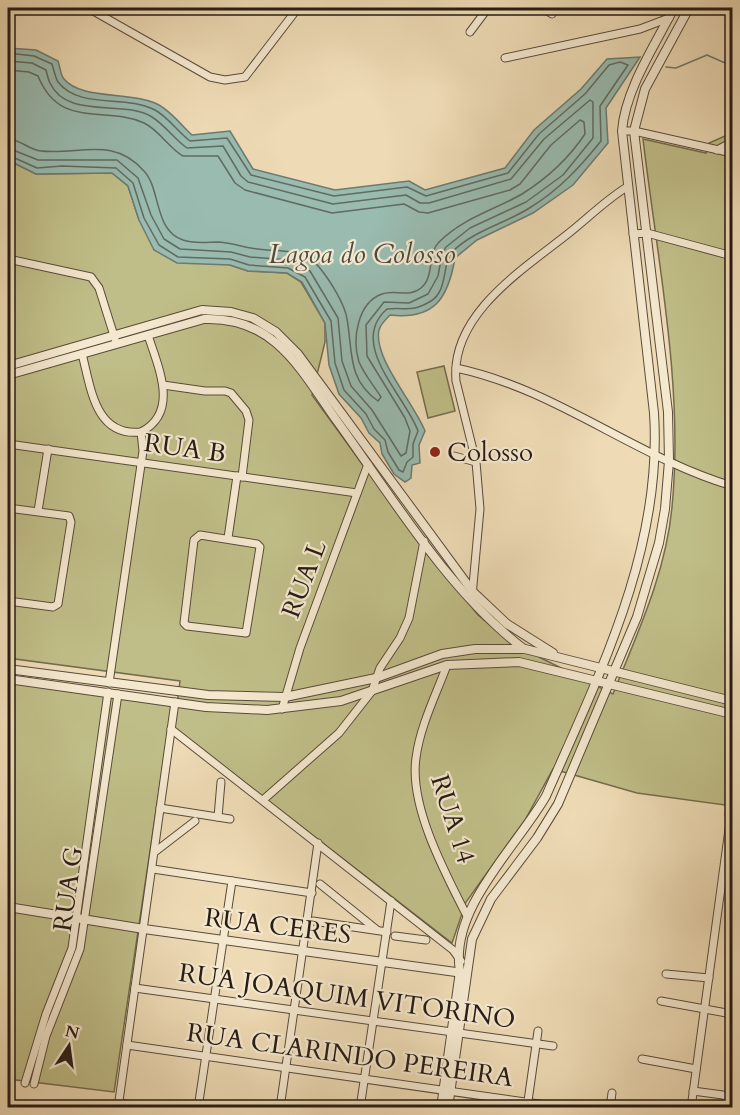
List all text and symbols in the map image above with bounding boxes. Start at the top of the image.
water label: Lagoa do Colosso [269,236,456,273]
street label: RUA B [142,425,228,471]
place label: Colosso [447,435,533,470]
marker: Colosso [428,445,442,459]
street label: RUA L [273,535,335,623]
street label: RUA 14 [422,770,484,868]
street label: RUA G [45,844,91,934]
street label: RUA CERES [203,900,353,952]
street label: RUA JOAQUIM VITORINO [176,955,518,1037]
street label: RUA CLARINDO PEREIRA [184,1015,516,1095]
north arrow [39,1016,99,1076]
text: N [63,1020,81,1045]

